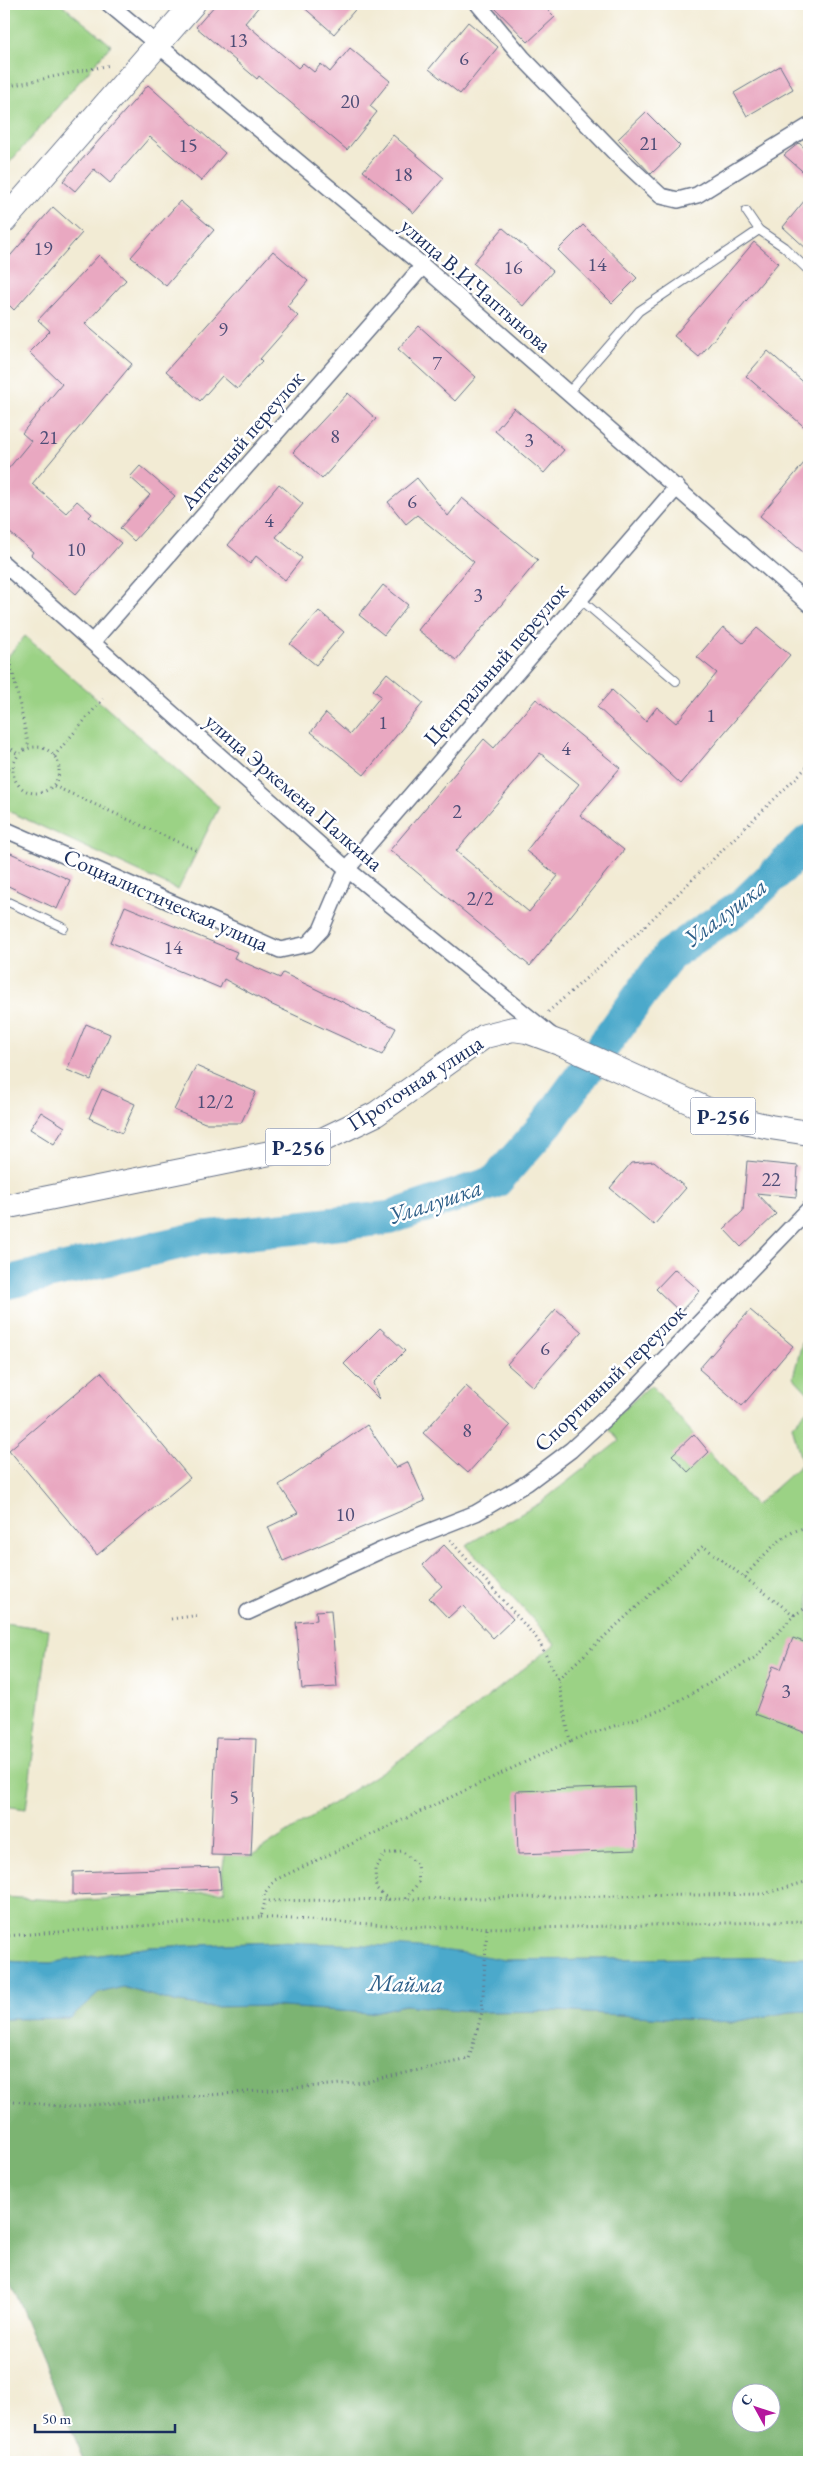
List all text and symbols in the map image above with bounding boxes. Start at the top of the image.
house number: 13 [228,27,248,53]
house number: 6 [459,45,469,71]
house number: 20 [340,88,360,114]
house number: 21 [639,130,659,156]
house number: 15 [178,132,198,158]
house number: 18 [393,161,413,187]
street label: улица В.И.Чаптынова [394,211,558,359]
house number: 19 [33,235,53,261]
house number: 14 [587,251,607,277]
house number: 16 [503,254,523,280]
house number: 9 [218,316,228,342]
house number: 7 [432,350,442,376]
street label: Аптечный переулок [173,364,311,516]
house number: 8 [330,423,340,449]
house number: 21 [39,424,59,450]
house number: 3 [524,427,534,453]
house number: 6 [407,488,417,514]
house number: 4 [264,507,274,533]
house number: 10 [66,536,86,562]
street label: Центральный переулок [417,576,575,752]
house number: 3 [473,582,483,608]
house number: 1 [706,702,716,728]
street label: улица Эркемена Палкина [199,707,389,878]
house number: 1 [378,709,388,735]
house number: 4 [561,735,571,761]
house number: 2 [452,798,462,824]
street label: Социалистическая улица [59,842,273,958]
water label: Улалушка [677,871,773,953]
house number: 2/2 [466,885,494,911]
house number: 14 [163,934,183,960]
street label: Проточная улица [342,1028,489,1138]
house number: 12/2 [197,1088,234,1114]
road number: Р-256 [690,1098,756,1134]
road number: Р-256 [266,1128,330,1166]
house number: 22 [761,1166,781,1192]
water label: Улалушка [384,1171,486,1231]
street label: Спортивный переулок [528,1298,693,1458]
house number: 6 [540,1335,550,1361]
house number: 8 [462,1417,472,1443]
house number: 10 [335,1501,355,1527]
house number: 3 [781,1678,791,1704]
house number: 5 [229,1784,239,1810]
water label: Майма [367,1967,443,1999]
north arrow [730,2384,780,2434]
text: С [736,2390,756,2409]
scale bar [35,2401,175,2433]
text: 50 m [42,2409,71,2428]

